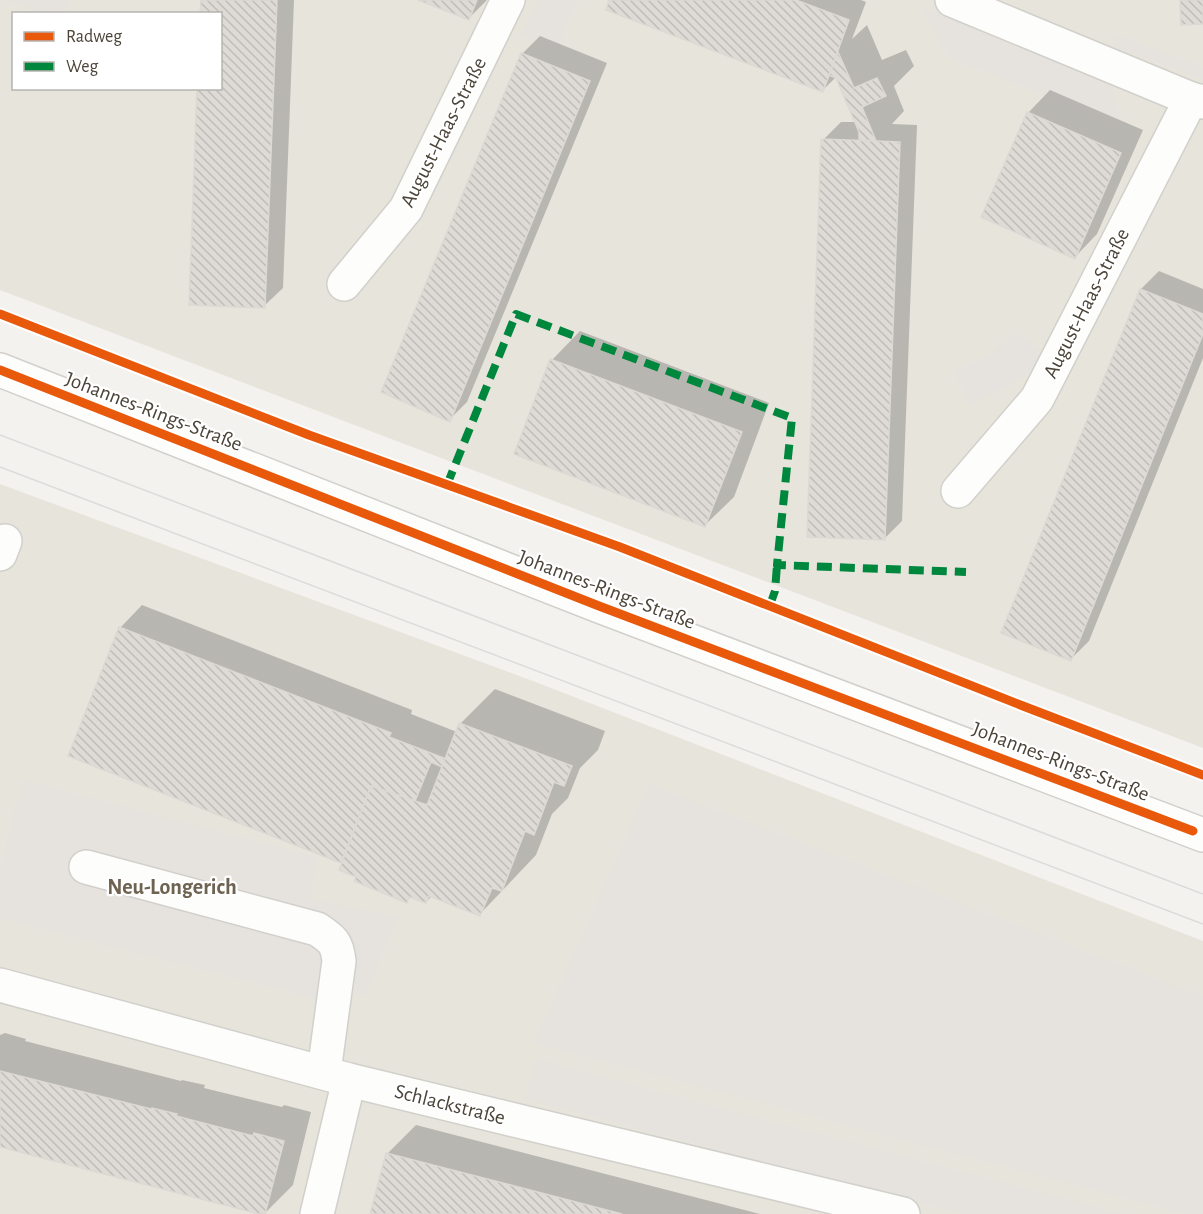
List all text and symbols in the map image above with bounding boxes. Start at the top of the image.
legend [12,12,222,90]
text: Radweg [66,28,122,46]
street label: August-Haas-Straße [397,54,490,211]
text: Weg [66,58,98,76]
street label: August-Haas-Straße [1040,225,1133,382]
street label: Johannes-Rings-Straße [62,368,245,455]
street label: Johannes-Rings-Straße [515,546,698,633]
street label: Johannes-Rings-Straße [969,718,1152,805]
district label: Neu-Longerich [107,876,237,898]
street label: Schlackstraße [392,1081,507,1128]

